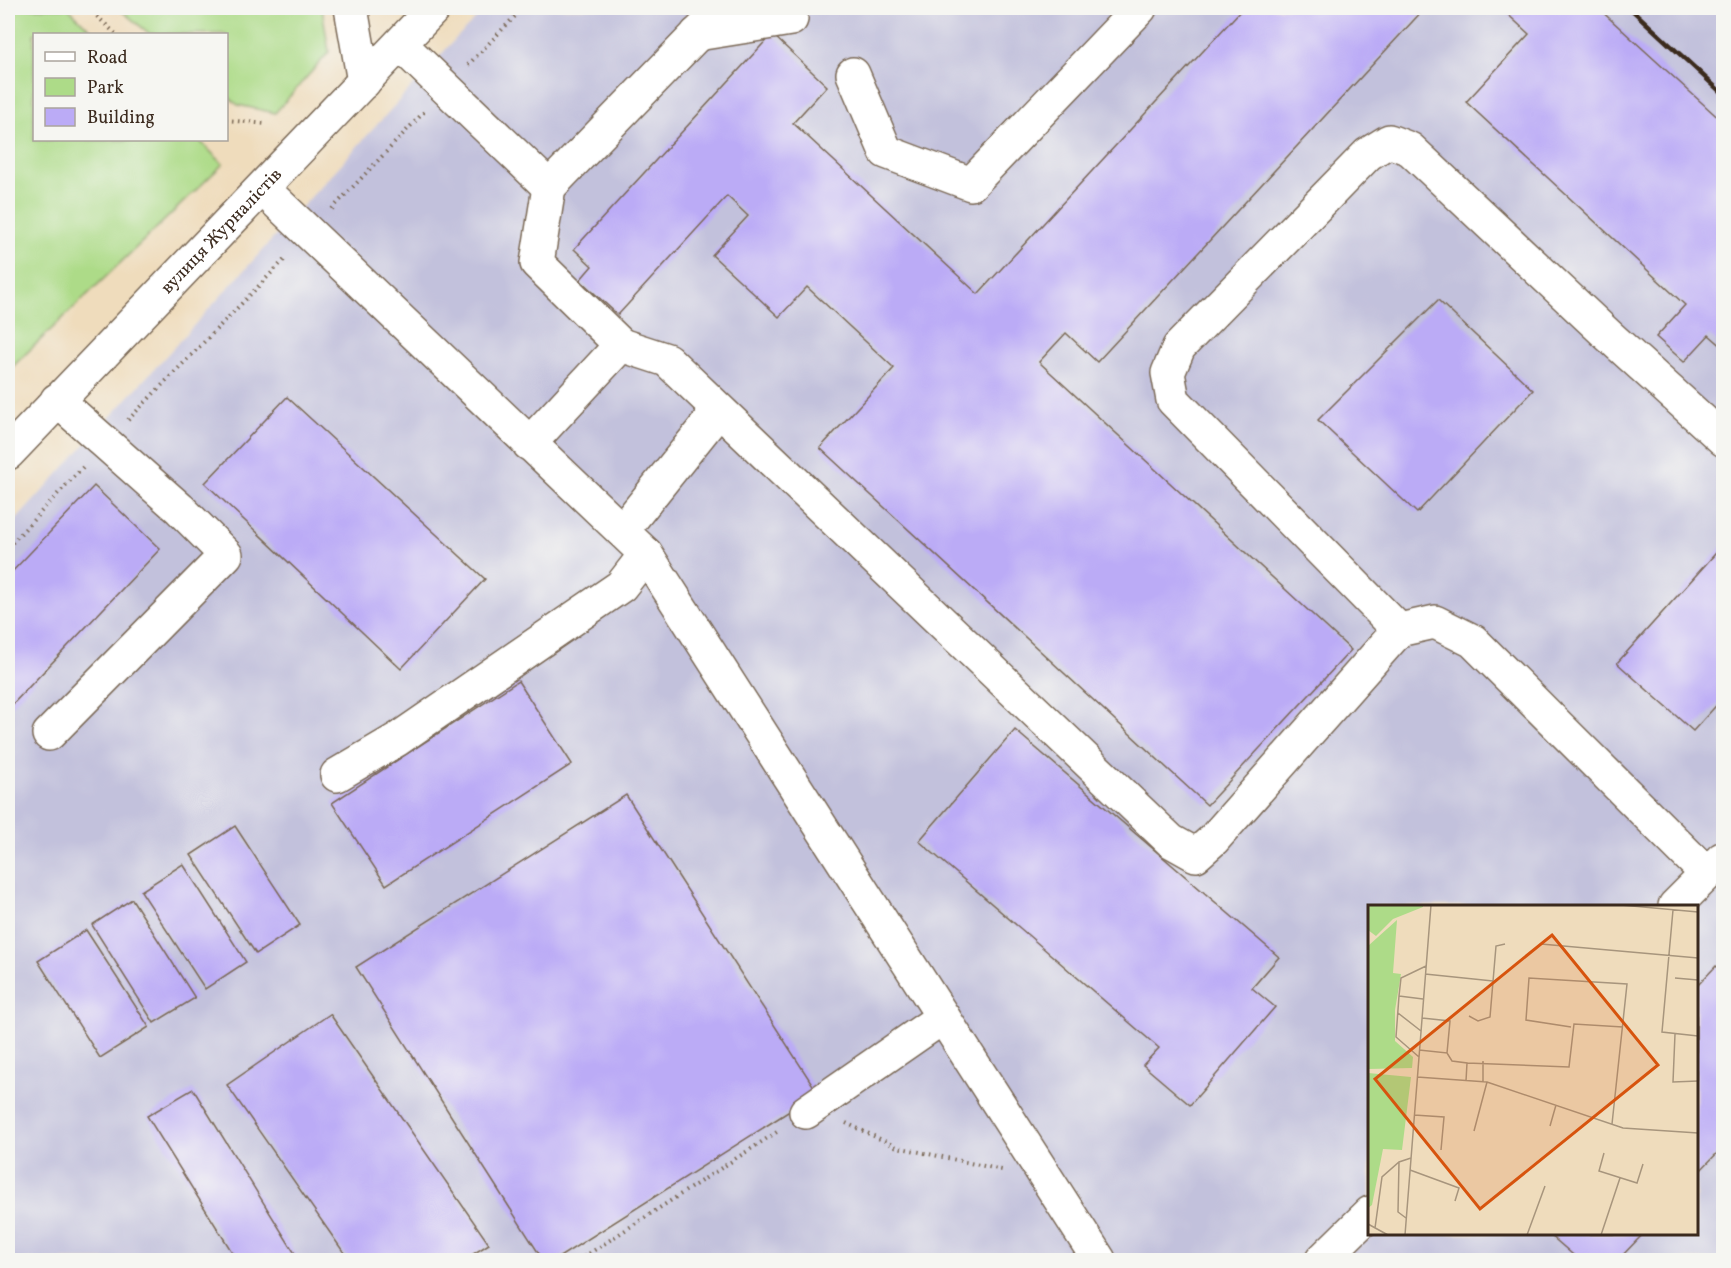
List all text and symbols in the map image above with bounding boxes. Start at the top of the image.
legend [33,33,228,141]
text: Road [87,46,128,71]
text: Park [87,76,124,101]
text: Building [87,106,155,131]
street label: вулиця Журналістів [156,163,288,300]
inset map [1368,905,1698,1235]

